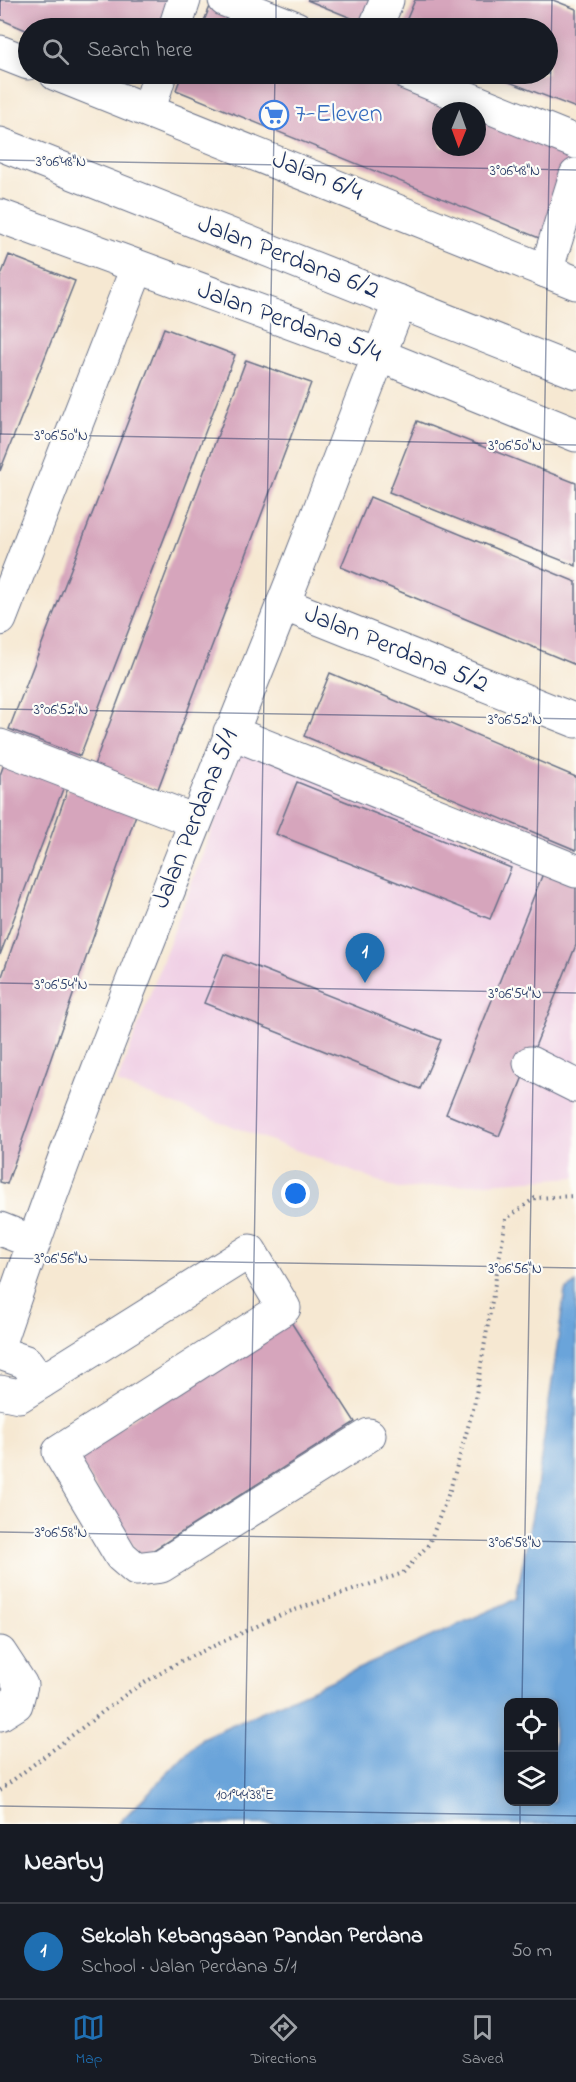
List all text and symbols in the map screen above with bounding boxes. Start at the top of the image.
search box [18,18,558,84]
icon: search [39,35,72,68]
text: Search here [87,35,192,67]
place label: 7-Eleven [295,96,383,134]
supermarket icon: 7-Eleven [258,99,290,131]
north arrow [432,102,486,156]
street label: Jalan 6/4 [266,142,368,212]
text: 3°06'48"N [36,151,86,173]
text: 3°06'48"N [490,160,540,182]
street label: Jalan Perdana 6/2 [192,206,385,310]
street label: Jalan Perdana 5/4 [192,272,387,374]
text: 3°06'50"N [34,425,88,447]
text: 3°06'50"N [488,435,542,457]
street label: Jalan Perdana 5/2 [298,596,494,704]
text: 3°06'52"N [34,699,88,721]
text: 3°06'52"N [488,709,542,731]
street label: Jalan Perdana 5/1 [143,723,249,915]
pin: 1 [346,934,385,983]
text: 3°06'54"N [34,974,88,996]
text: 3°06'54"N [488,983,542,1005]
your location [281,1179,310,1208]
text: 3°06'56"N [34,1248,88,1270]
text: 3°06'56"N [488,1258,542,1280]
text: 3°06'58"N [35,1522,87,1544]
text: 3°06'58"N [489,1532,541,1554]
map controls [504,1698,558,1806]
button: locate [504,1698,558,1752]
button: layers [504,1752,558,1806]
text: 101°44'38"E [216,1784,274,1806]
text: Nearby [24,1844,103,1882]
text: Sekolah Kebangsaan Pandan Perdana [81,1921,423,1953]
text: 1 [40,1937,47,1966]
text: 50 m [511,1937,552,1966]
text: School · Jalan Perdana 5/1 [81,1953,297,1982]
tab: Map [72,2011,105,2071]
tab: Directions [250,2011,317,2071]
tab: Saved [462,2011,504,2071]

